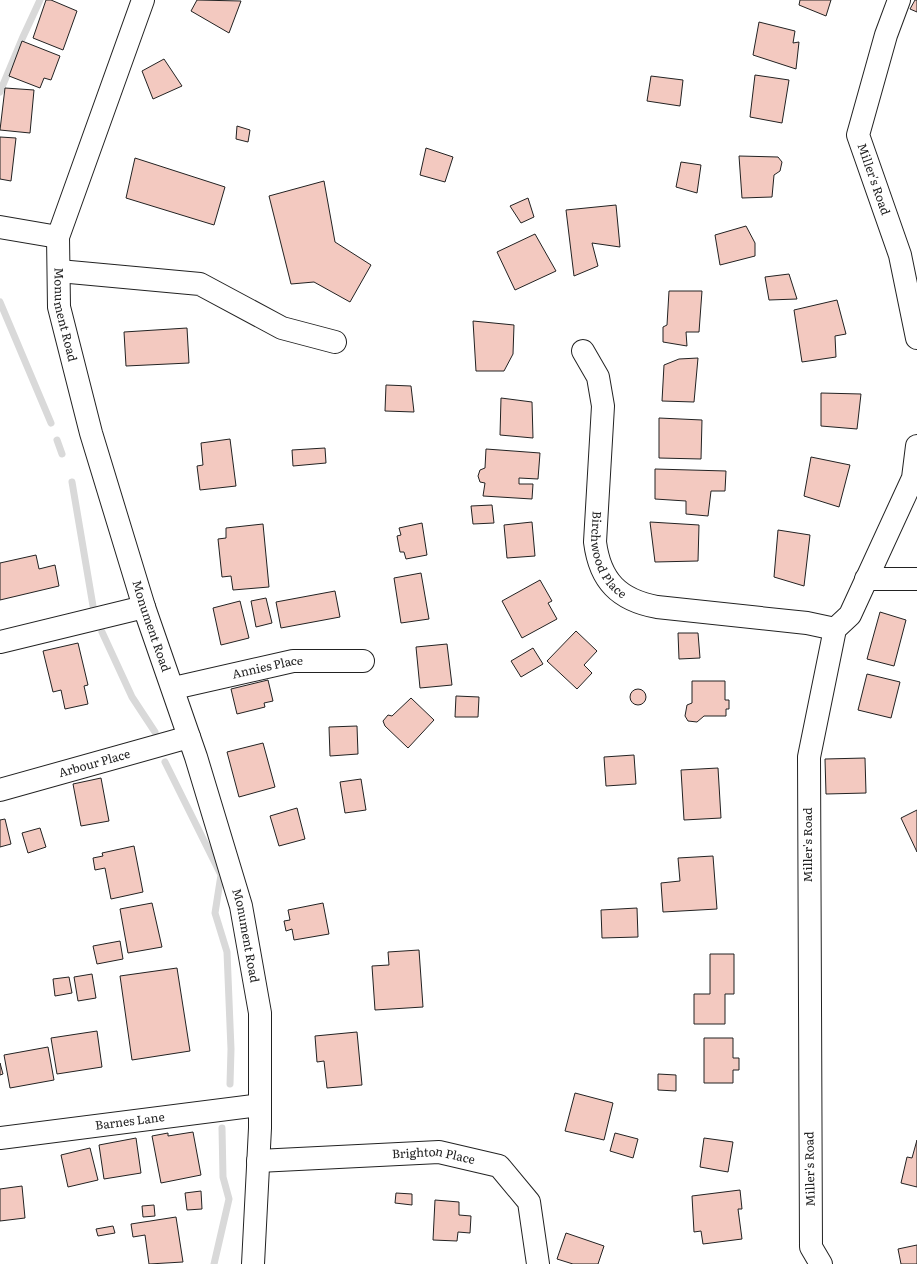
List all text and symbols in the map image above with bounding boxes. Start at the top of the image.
street label: Miller's Road [854,140,896,218]
street label: Monument Road [50,267,83,364]
street label: Birchwood Place [587,511,631,602]
street label: Monument Road [128,578,176,675]
street label: Annies Place [230,651,303,683]
street label: Arbour Place [56,744,132,781]
street label: Miller's Road [798,807,816,883]
street label: Monument Road [228,886,265,985]
street label: Barnes Lane [94,1107,166,1134]
street label: Miller's Road [799,1131,819,1207]
street label: Brighton Place [391,1141,477,1168]

